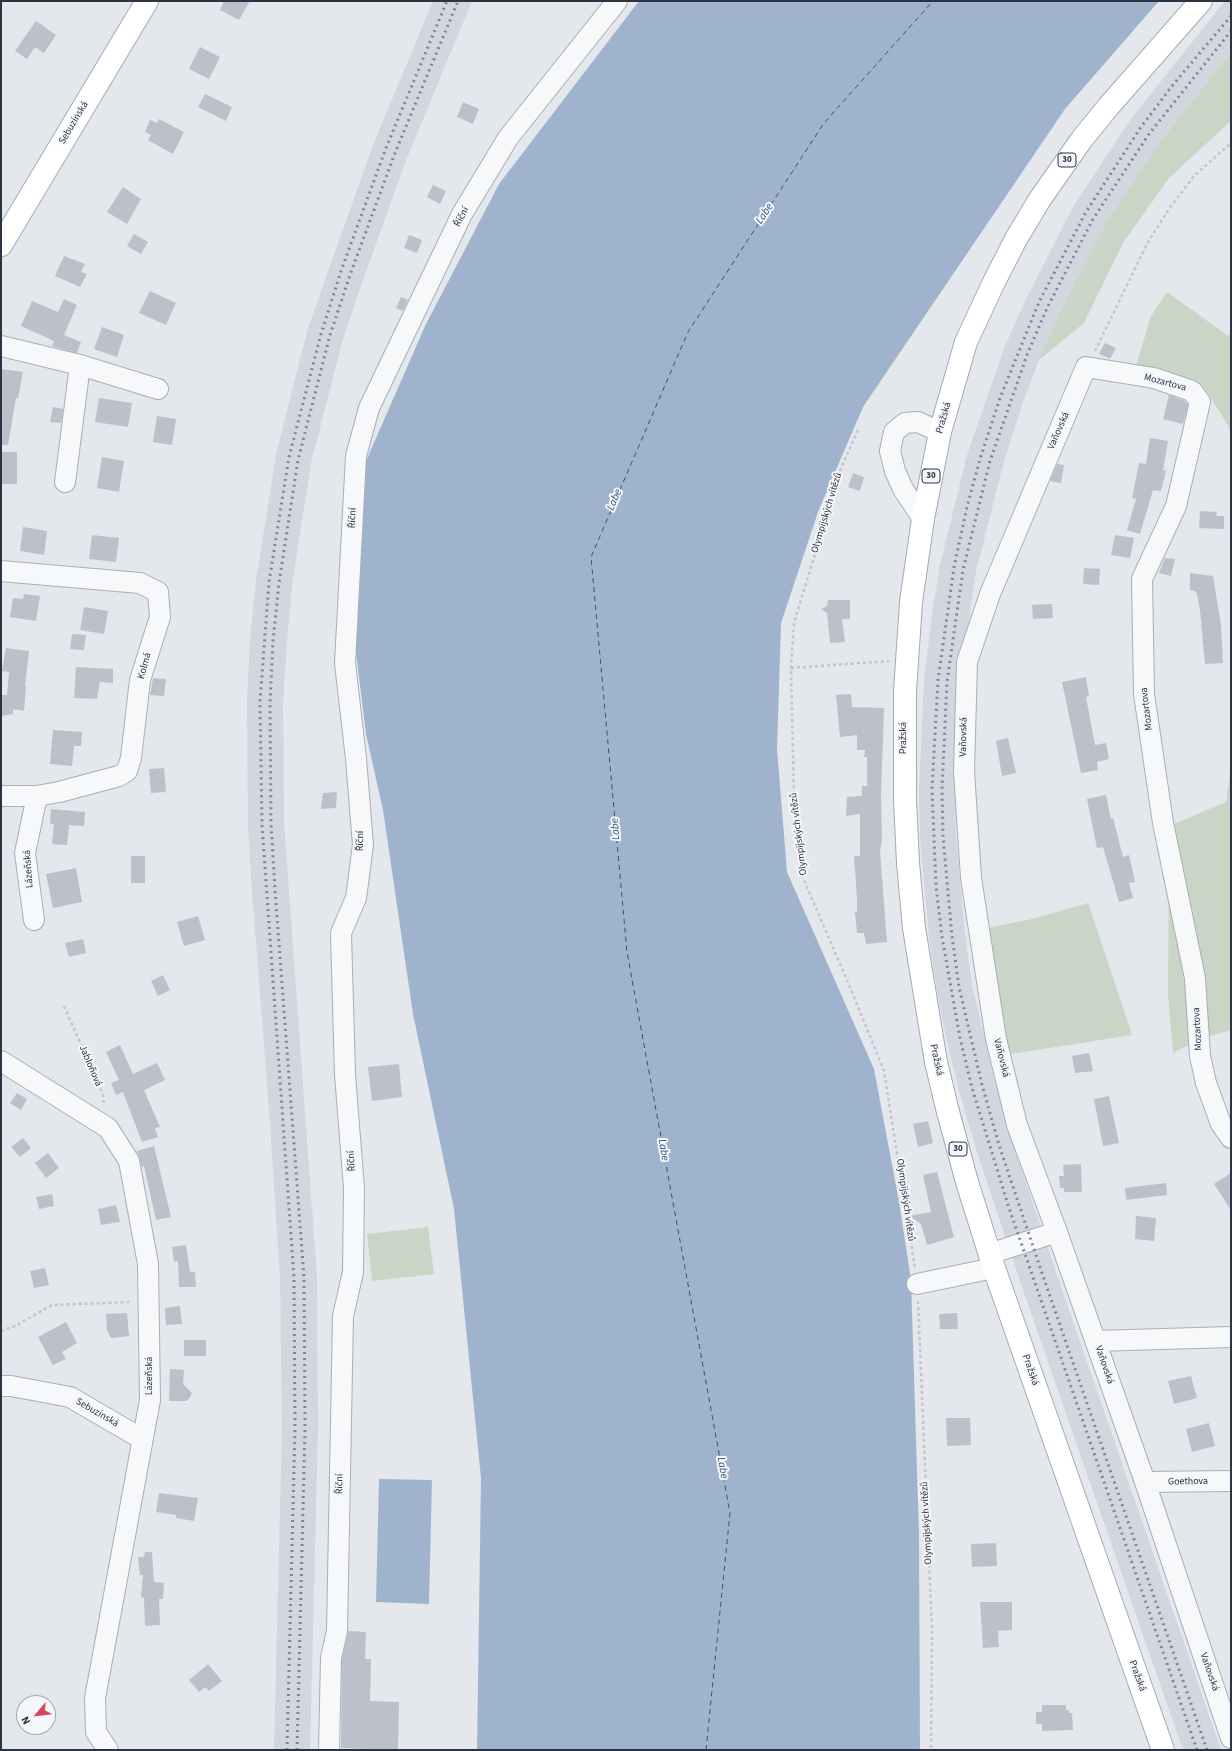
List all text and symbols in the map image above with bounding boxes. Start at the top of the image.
street label: Sebuzínská [57,100,91,146]
road number: 30 [1058,153,1076,167]
water label: Labe [753,201,777,227]
street label: Říční [452,205,472,229]
street label: Mozartova [1143,372,1187,394]
street label: Pražská [934,401,954,435]
street label: Vaňovská [1045,410,1073,452]
road number: 30 [922,469,940,483]
street label: Olympijských vítězů [809,471,845,555]
water label: Labe [605,487,625,513]
street label: Říční [346,507,360,529]
street label: Kolmá [136,651,154,681]
street label: Mozartova [1138,687,1156,731]
street label: Vaňovská [958,717,970,757]
street label: Pražská [898,722,910,754]
street label: Olympijských vítězů [788,792,810,876]
water label: Labe [608,817,624,841]
street label: Říční [355,831,367,851]
street label: Lázeňská [22,849,36,889]
street label: Mozartova [1191,1007,1205,1051]
street label: Vaňovská [990,1037,1012,1079]
street label: Pražská [927,1043,945,1077]
street label: Jabloňová [76,1044,104,1088]
water label: Labe [655,1138,671,1162]
road number: 30 [949,1142,967,1156]
street label: Říční [345,1150,359,1172]
street label: Olympijských vítězů [893,1158,917,1242]
street label: Vaňovská [1092,1344,1116,1386]
street label: Pražská [1019,1353,1041,1387]
street label: Lázeňská [144,1357,156,1395]
street label: Sebuzínská [73,1396,121,1430]
water label: Labe [714,1456,730,1480]
street label: Říční [334,1474,346,1494]
street label: Goethova [1168,1476,1208,1488]
street label: Olympijských vítězů [919,1481,935,1565]
street label: Vaňovská [1197,1651,1221,1693]
street label: Pražská [1126,1659,1148,1693]
north arrow [16,1695,56,1735]
text: N [18,1714,34,1727]

